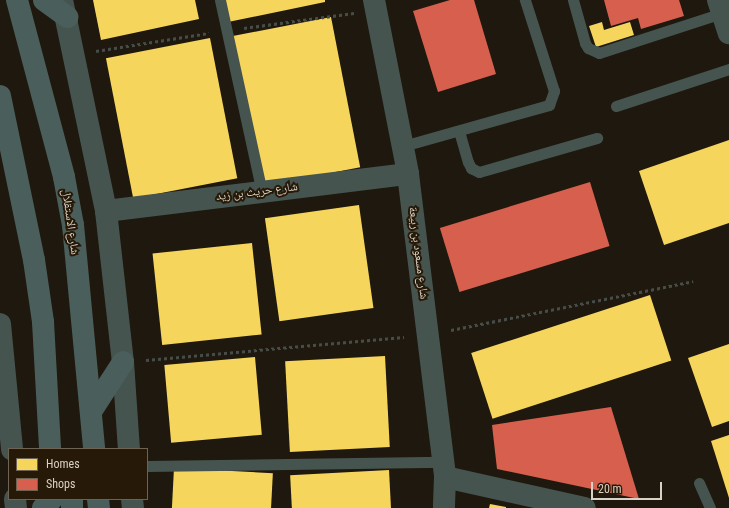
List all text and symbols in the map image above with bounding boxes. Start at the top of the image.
street label: شارع حريث بن زيد [215,180,299,204]
street label: شارع الاستقلال [58,188,82,256]
street label: شارع مسعود بن ربيعة [405,206,431,300]
legend [8,448,148,500]
text: Homes [46,457,80,471]
scale bar [593,474,664,500]
text: Shops [46,477,75,491]
text: 20 m [598,482,622,496]

